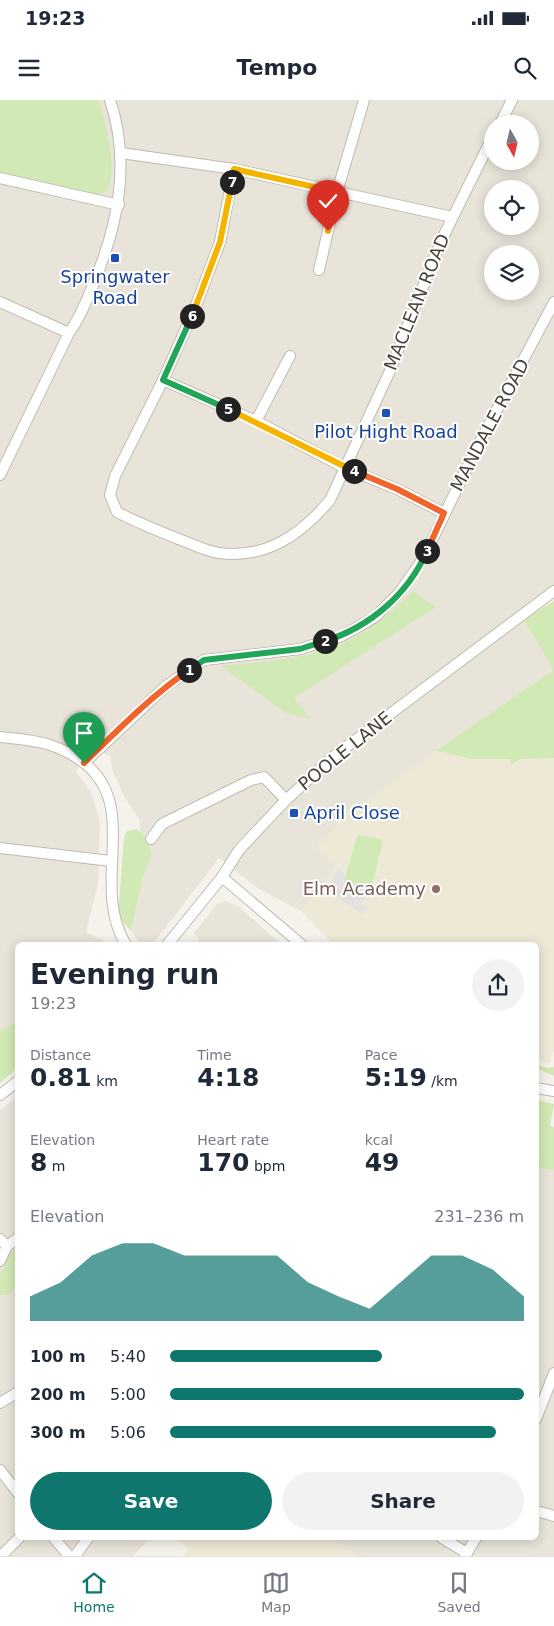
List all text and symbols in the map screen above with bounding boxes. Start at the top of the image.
text: 19:23 [25,7,85,29]
icon: menu [15,54,43,82]
icon: search [511,54,539,82]
text: Tempo [237,55,317,80]
north arrow [484,115,539,170]
map controls [484,115,539,300]
pin: 7 [220,170,244,194]
text: 7 [228,174,237,190]
pin [307,180,349,231]
button: locate [484,180,539,235]
icon: check [314,187,342,215]
street label: MACLEAN ROAD [380,230,454,373]
button: layers [484,245,539,300]
marker: Springwater Road [109,252,121,264]
place label: Springwater Road [60,266,170,308]
pin: 6 [180,304,204,328]
text: 6 [188,308,197,324]
street label: MANDALE ROAD [446,355,533,495]
pin: 5 [216,396,240,422]
text: 5 [224,401,233,417]
marker: Pilot Hight Road [380,407,392,419]
place label: Pilot Hight Road [314,421,458,442]
pin: 4 [342,458,366,484]
text: 4 [350,463,359,479]
pin: 3 [414,538,440,564]
text: 3 [423,543,432,559]
pin: 2 [312,628,338,654]
text: 2 [321,633,330,649]
pin: 1 [176,658,202,682]
text: 1 [185,662,194,678]
street label: POOLE LANE [294,707,396,795]
pin [63,712,105,763]
icon: arrive [70,719,98,747]
place label: April Close [304,802,400,823]
marker: April Close [288,807,300,819]
place label: Elm Academy [303,878,426,899]
marker: Elm Academy [430,883,442,895]
text: Evening run [30,958,219,991]
button: share [472,959,524,1011]
text: 19:23 [30,994,76,1013]
text: Distance [30,1047,91,1063]
text: Time [197,1047,232,1063]
text: Pace [365,1047,397,1063]
text: 0.81 [30,1063,92,1092]
text: 4:18 [197,1063,260,1092]
text: 5:19 [365,1063,427,1092]
text: km [92,1073,118,1089]
text: /km [427,1073,458,1089]
text: Elevation [30,1132,95,1148]
text: Heart rate [197,1132,269,1148]
text: kcal [365,1132,393,1148]
text: 8 [30,1148,47,1177]
text: 170 [197,1148,250,1177]
text: 49 [365,1148,399,1177]
text: m [47,1158,66,1174]
text: bpm [250,1158,285,1174]
text: Elevation [30,1207,104,1226]
text: 231–236 m [434,1207,524,1226]
text: 100 m [30,1347,86,1366]
text: 5:40 [110,1347,146,1366]
text: 200 m [30,1385,86,1404]
text: 5:00 [110,1385,146,1404]
text: 300 m [30,1423,86,1442]
text: 5:06 [110,1423,146,1442]
button: Save [30,1472,272,1530]
button: Share [282,1472,524,1530]
tab: Home [73,1569,115,1615]
tab: Map [261,1569,291,1615]
tab: Saved [437,1569,481,1615]

